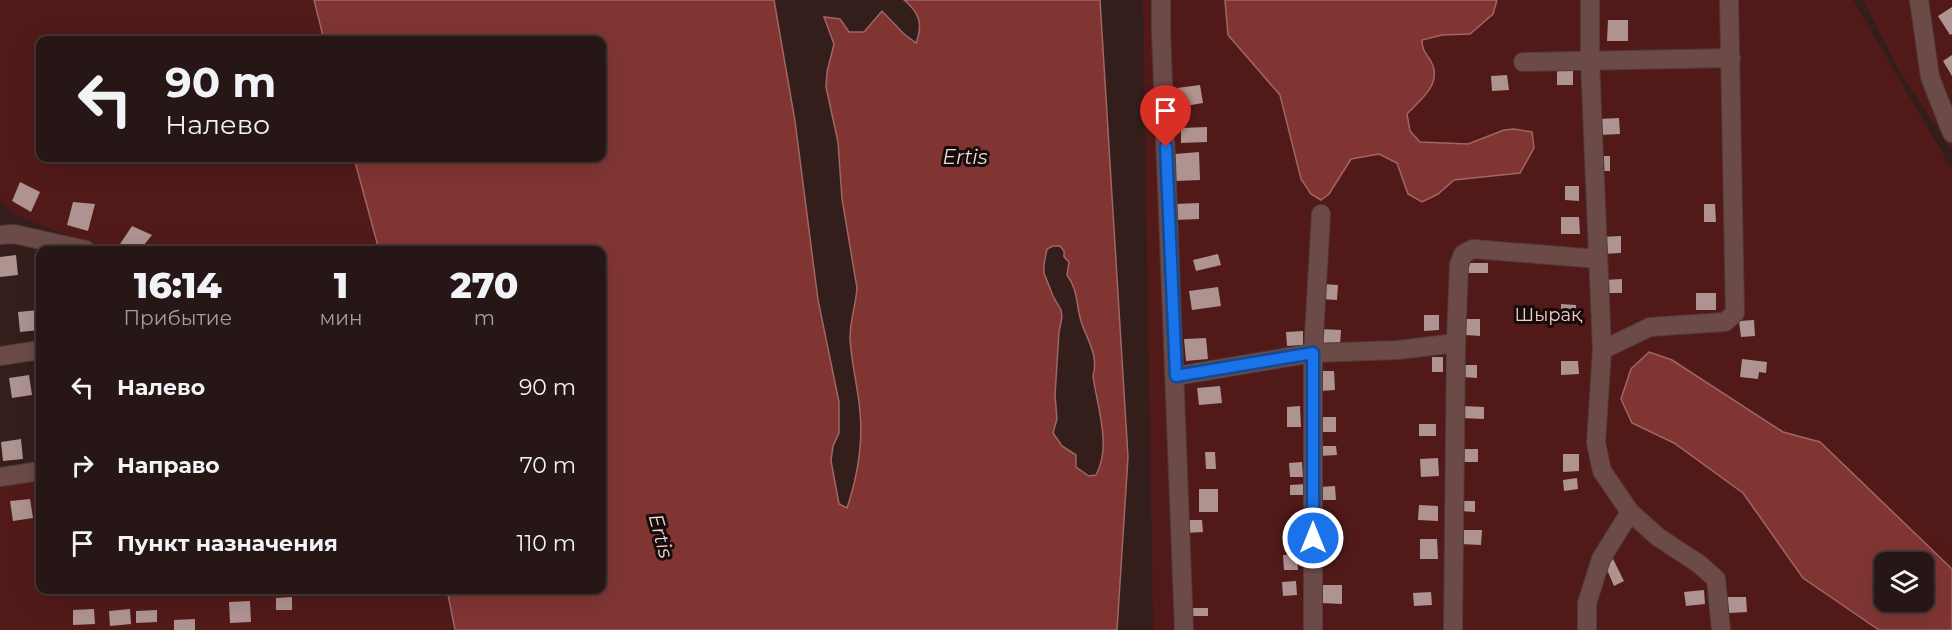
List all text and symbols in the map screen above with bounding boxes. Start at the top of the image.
text: 90 m [165,56,276,108]
icon: left [66,60,144,138]
pin [1140,85,1191,147]
icon: arrive [1149,94,1182,127]
text: Налево [165,108,270,141]
water label: Ertis [943,145,988,169]
text: 16:14 [134,263,222,307]
text: 1 [334,263,348,307]
text: 270 [450,263,518,307]
park label: Шырақ [1514,304,1583,326]
text: Прибытие [124,306,232,330]
text: мин [320,306,363,330]
text: m [474,306,495,330]
icon: left [66,371,99,404]
text: Налево [117,374,205,401]
text: 90 m [519,374,576,401]
icon: right [66,449,99,482]
text: Направо [117,452,220,479]
text: 70 m [520,452,576,479]
position arrow [1281,506,1345,570]
water label: Ertis [644,511,678,561]
icon: arrive [66,527,99,560]
text: Пункт назначения [117,530,338,557]
text: 110 m [516,530,576,557]
map controls [1874,552,1934,612]
button: layers [1874,552,1934,612]

